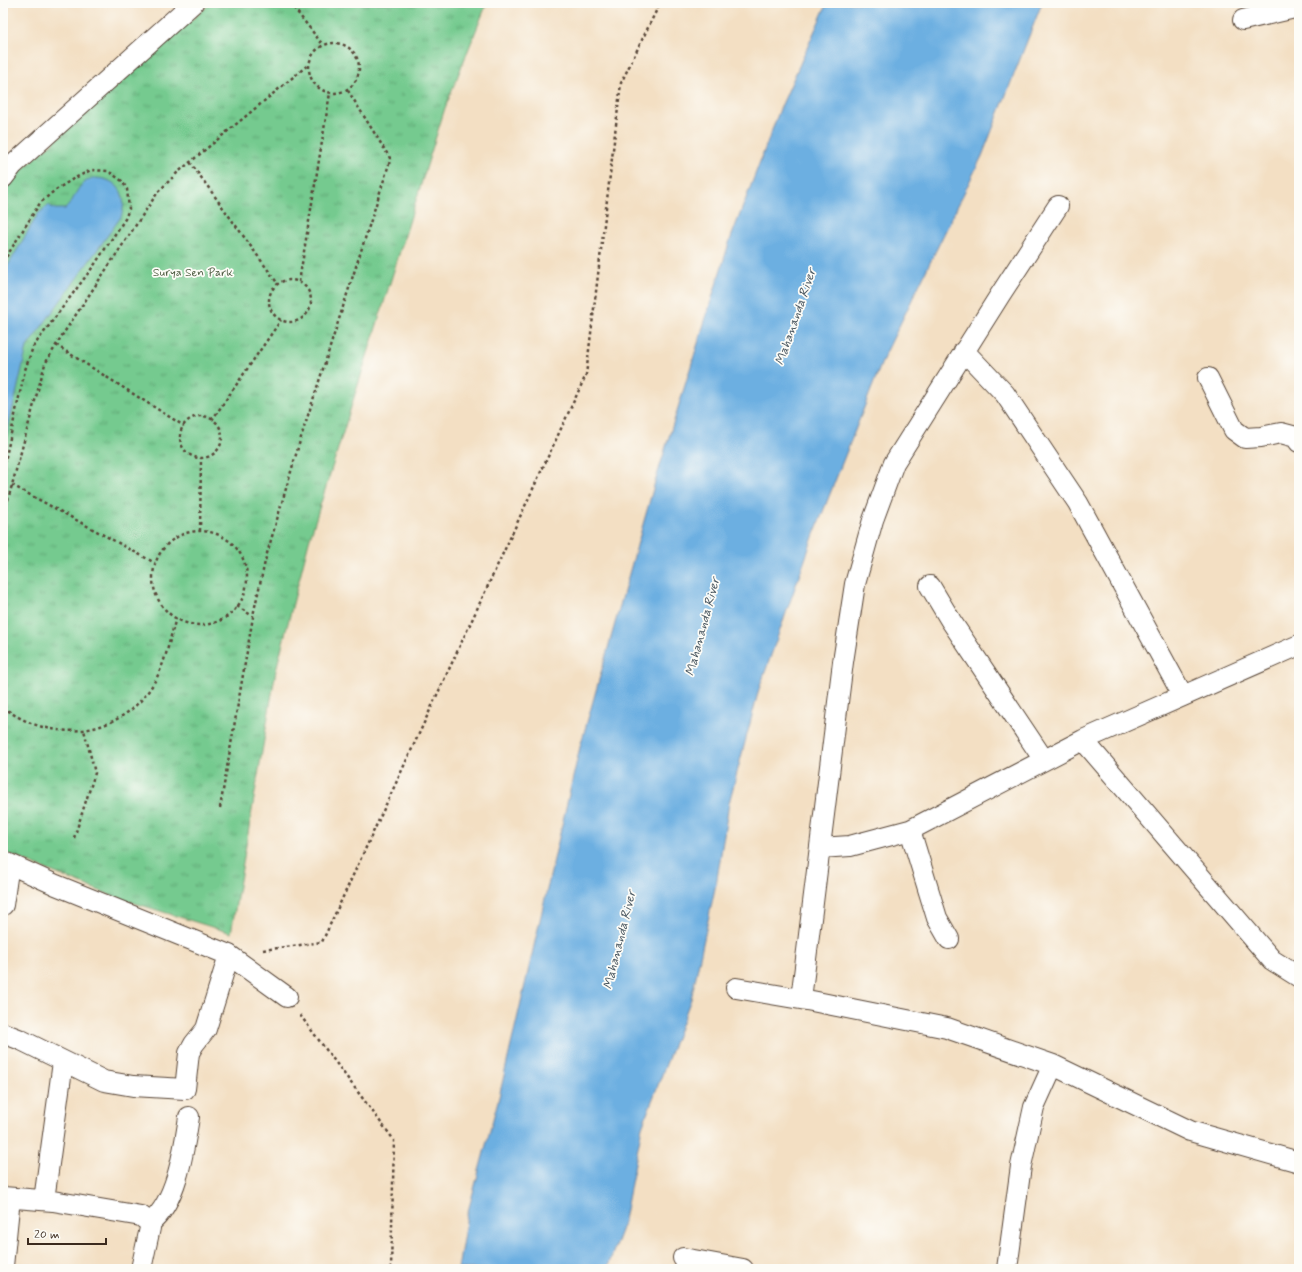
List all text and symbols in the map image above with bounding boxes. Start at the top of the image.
park label: Surya Sen Park [153,265,233,281]
water label: Mahananda River [771,265,821,368]
water label: Mahananda River [682,574,725,678]
water label: Mahananda River [600,887,641,991]
scale bar [28,1220,106,1246]
text: 20 m [34,1227,60,1243]

